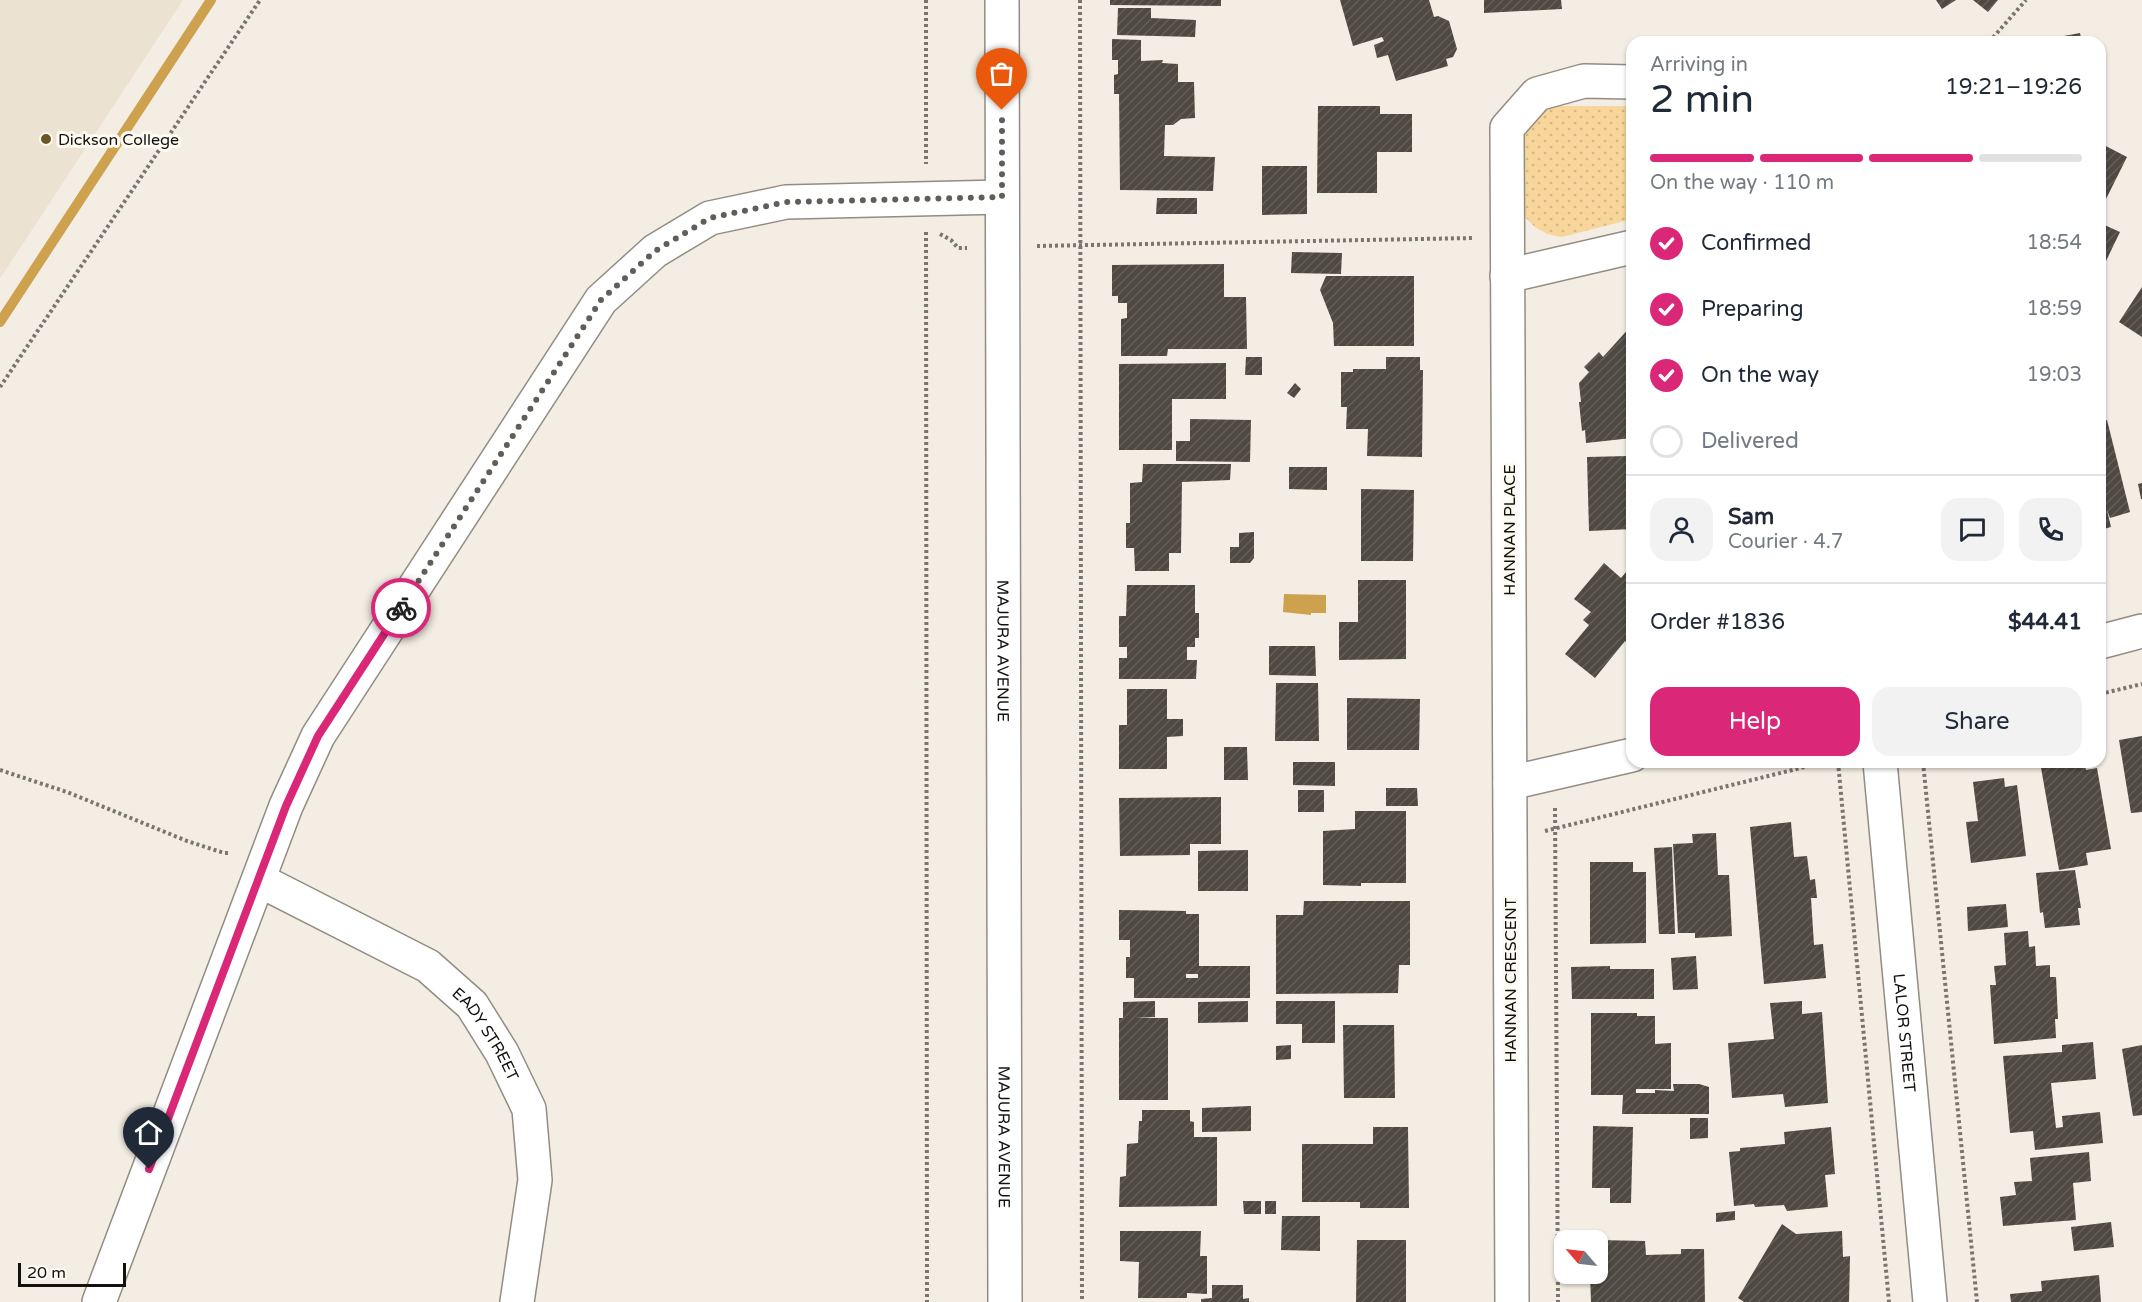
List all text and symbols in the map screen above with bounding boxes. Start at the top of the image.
pin [976,48,1027,110]
text: Arriving in [1650,53,1748,77]
icon: bag [985,57,1018,90]
text: 19:21–19:26 [1945,74,2082,100]
text: 2 min [1650,76,1754,123]
place label: Dickson College [58,130,179,150]
marker: Dickson College [39,132,53,146]
text: On the way · 110 m [1650,171,1834,195]
icon: check [1650,227,1683,260]
text: Confirmed [1701,230,1811,256]
text: 18:54 [2027,231,2082,255]
icon: check [1650,293,1683,326]
text: Preparing [1701,296,1804,322]
text: 18:59 [2027,297,2082,321]
icon: check [1650,359,1683,392]
text: On the way [1701,362,1819,388]
text: 19:03 [2027,363,2082,387]
text: Delivered [1701,428,1799,454]
street label: HANNAN PLACE [1500,464,1520,596]
button: person [1650,498,1713,561]
button: chat [1941,498,2004,561]
button: phone [2019,498,2082,561]
text: Sam [1728,504,1774,530]
text: Courier · 4.7 [1728,530,1843,554]
courier [371,578,431,638]
street label: MAJURA AVENUE [992,580,1013,722]
icon: bike [385,592,418,625]
text: Order #1836 [1650,609,1785,635]
text: $44.41 [2008,609,2082,635]
button: Help [1650,687,1860,756]
button: Share [1872,687,2082,756]
street label: HANNAN CRESCENT [1501,897,1521,1063]
street label: LALOR STREET [1889,973,1920,1093]
street label: EADY STREET [448,983,523,1084]
street label: MAJURA AVENUE [993,1066,1014,1208]
pin [123,1107,174,1169]
icon: home [132,1116,165,1149]
north arrow [1554,1230,1608,1284]
map controls [1554,1230,1608,1284]
scale bar [18,1260,126,1288]
text: 20 m [27,1263,66,1283]

